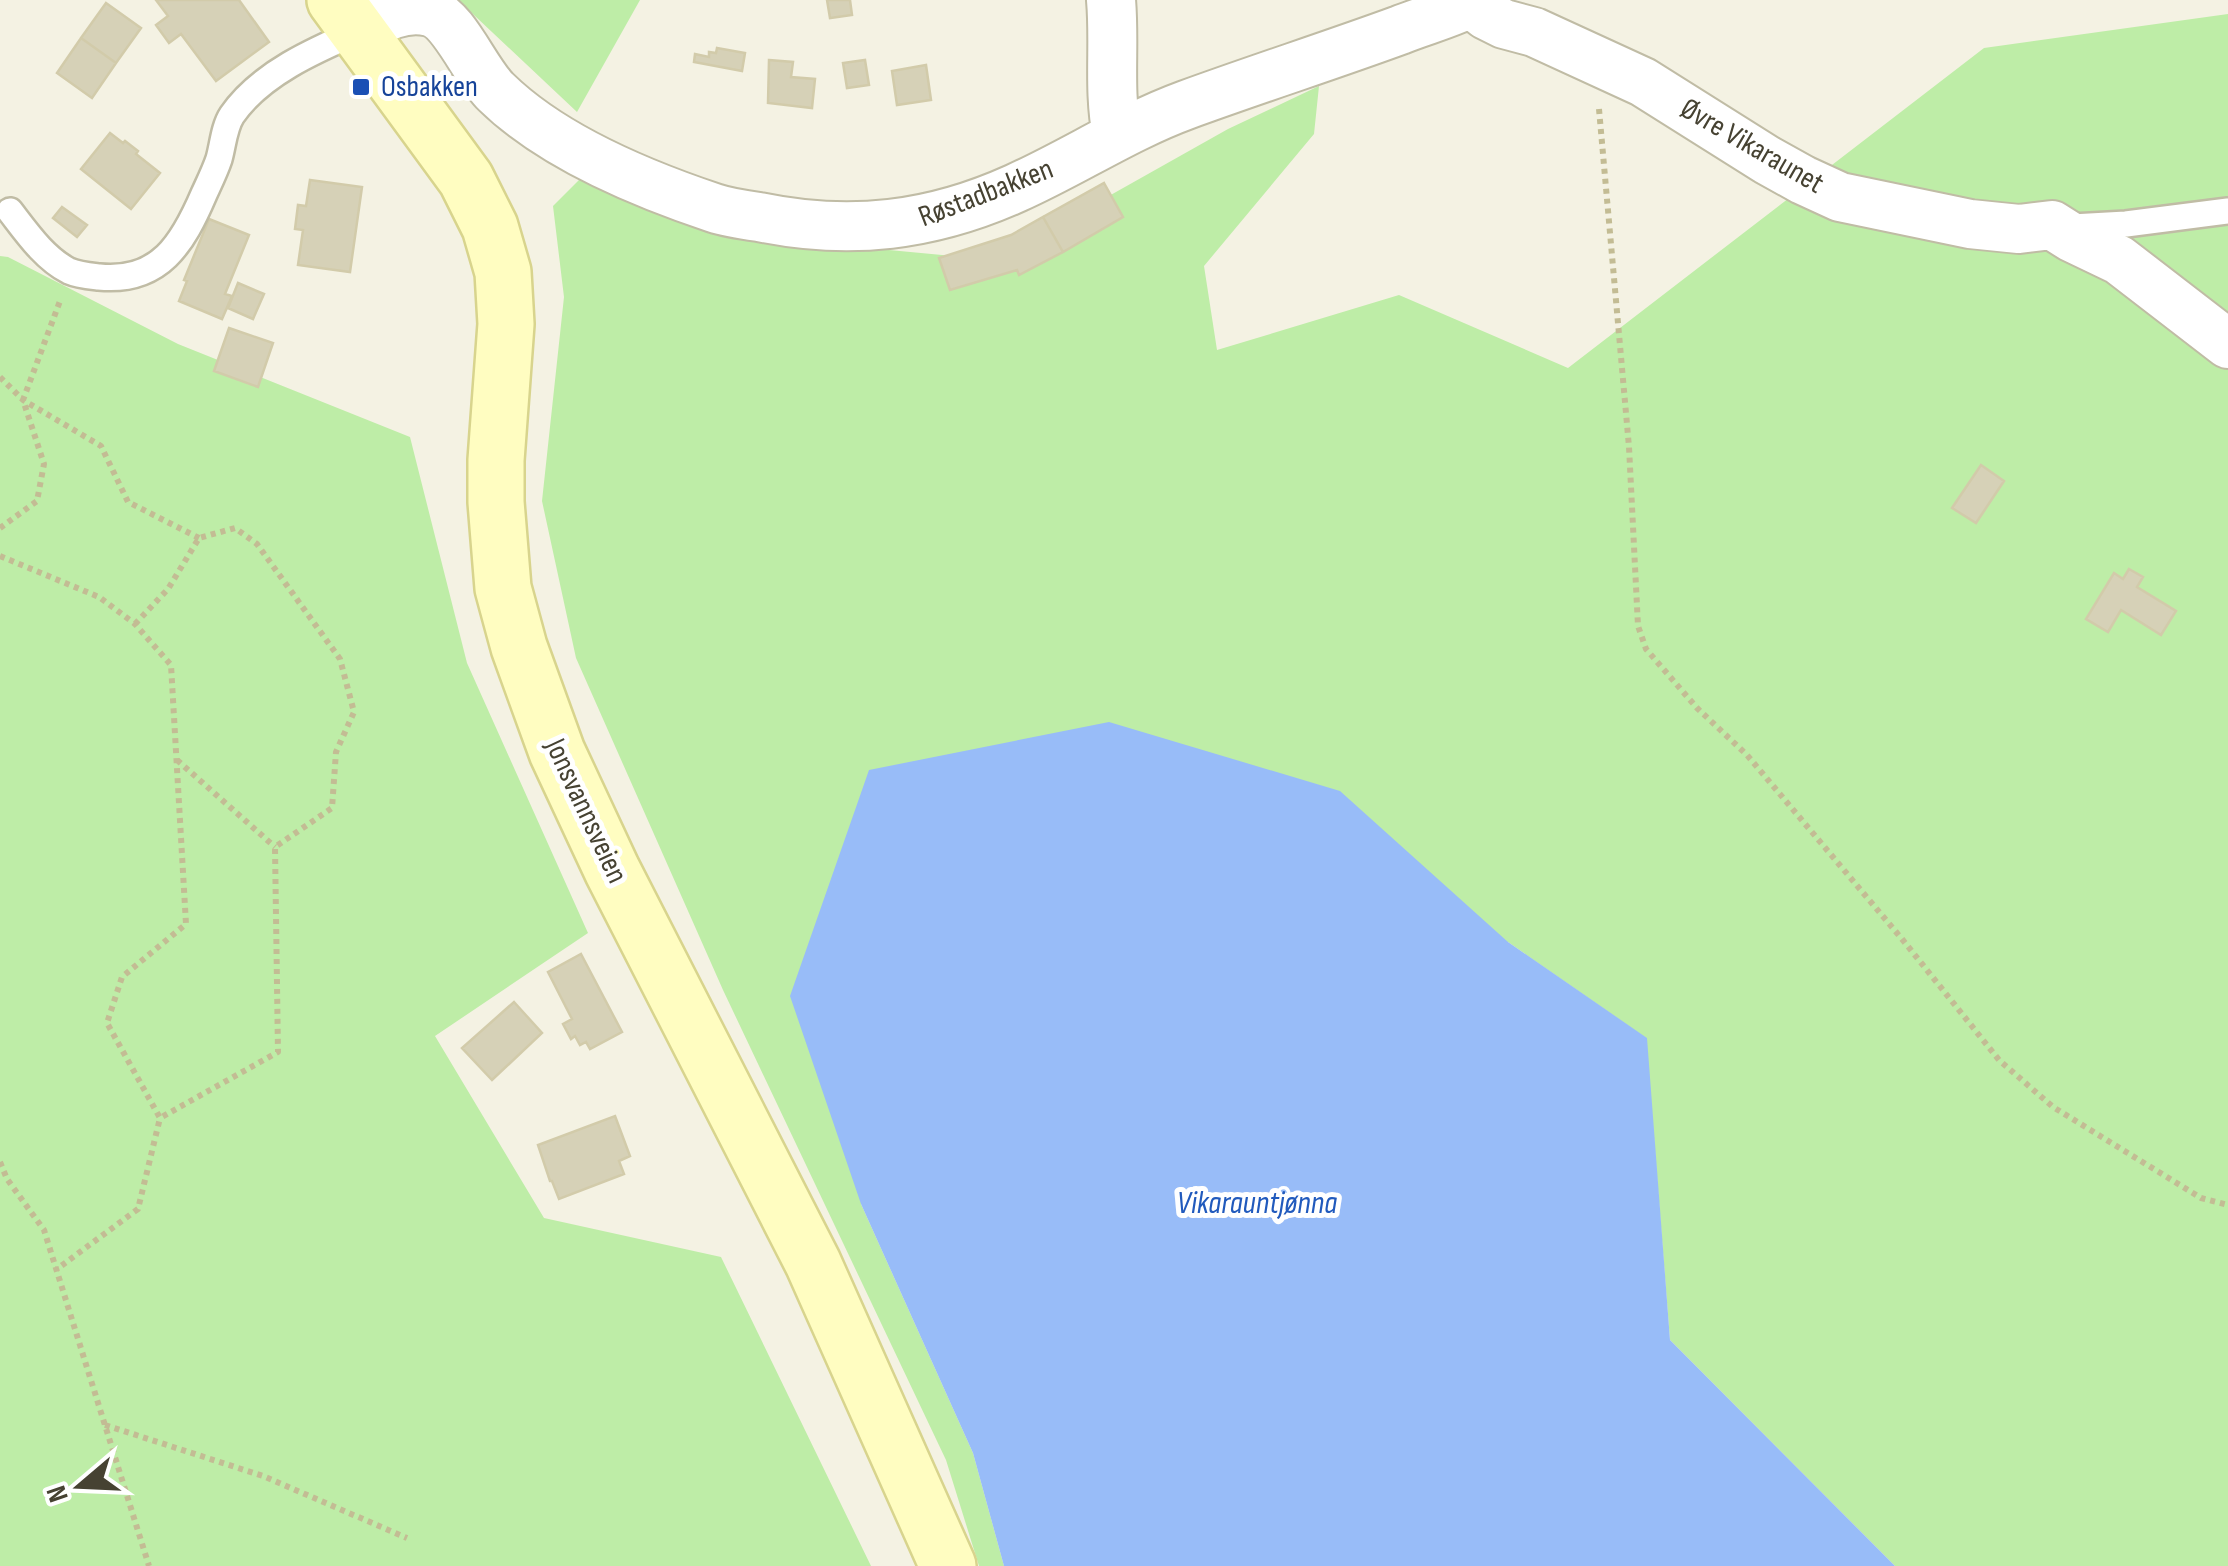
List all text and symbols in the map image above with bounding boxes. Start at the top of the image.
place label: Osbakken [381,69,478,105]
marker: Osbakken [350,76,372,98]
street label: Øvre Vikaraunet [1674,91,1830,201]
street label: Røstadbakken [914,151,1058,235]
street label: Jonsvannsveien [536,732,635,889]
water label: Vikarauntjønna [1177,1184,1337,1223]
north arrow [30,1436,130,1536]
text: N [40,1481,76,1506]

